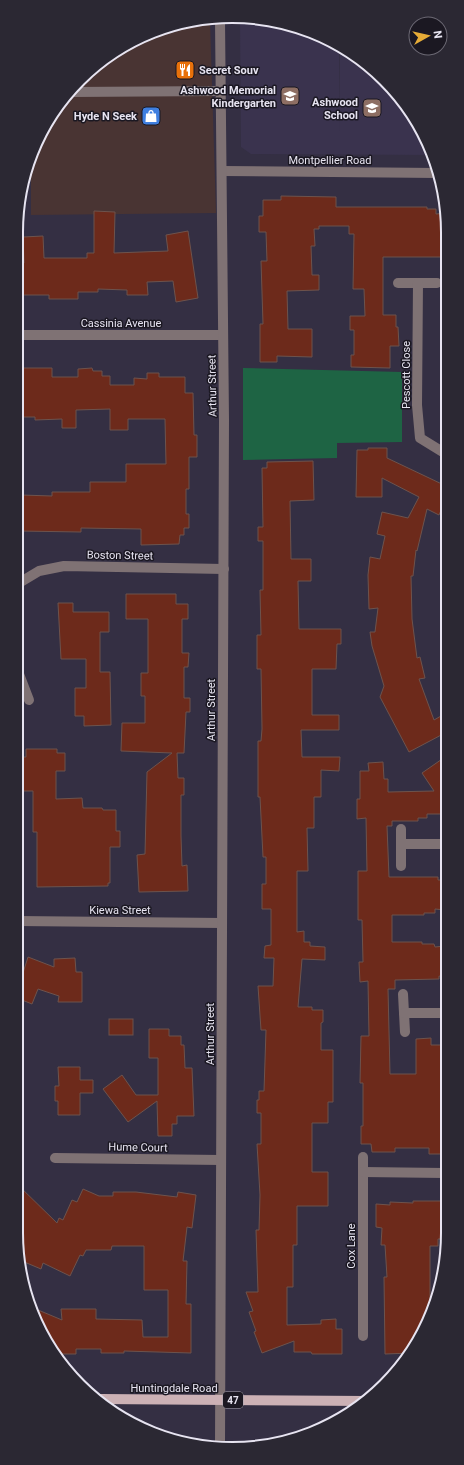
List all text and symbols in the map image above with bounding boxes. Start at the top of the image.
north arrow [408,16,448,56]
text: N [430,30,444,40]
restaurant icon: Secret Souv [174,59,196,81]
place label: Secret Souv [199,64,259,77]
place label: Ashwood Memorial Kindergarten [180,84,276,110]
school or university icon: Ashwood Memorial Kindergarten [279,85,301,107]
place label: Ashwood School [312,96,358,122]
school or university icon: Ashwood School [361,97,383,119]
shop icon: Hyde N Seek [140,105,162,127]
place label: Hyde N Seek [74,110,137,123]
street label: Montpellier Road [288,154,372,167]
street label: Cassinia Avenue [81,317,161,330]
street label: Pescott Close [400,341,413,409]
street label: Arthur Street [205,354,220,417]
street label: Boston Street [87,548,154,563]
street label: Arthur Street [205,678,218,741]
street label: Kiewa Street [89,904,151,917]
street label: Arthur Street [204,1002,217,1065]
street label: Hume Court [108,1140,168,1155]
street label: Cox Lane [345,1223,358,1269]
street label: Huntingdale Road [130,1382,218,1395]
road number: 47 [223,1392,243,1408]

